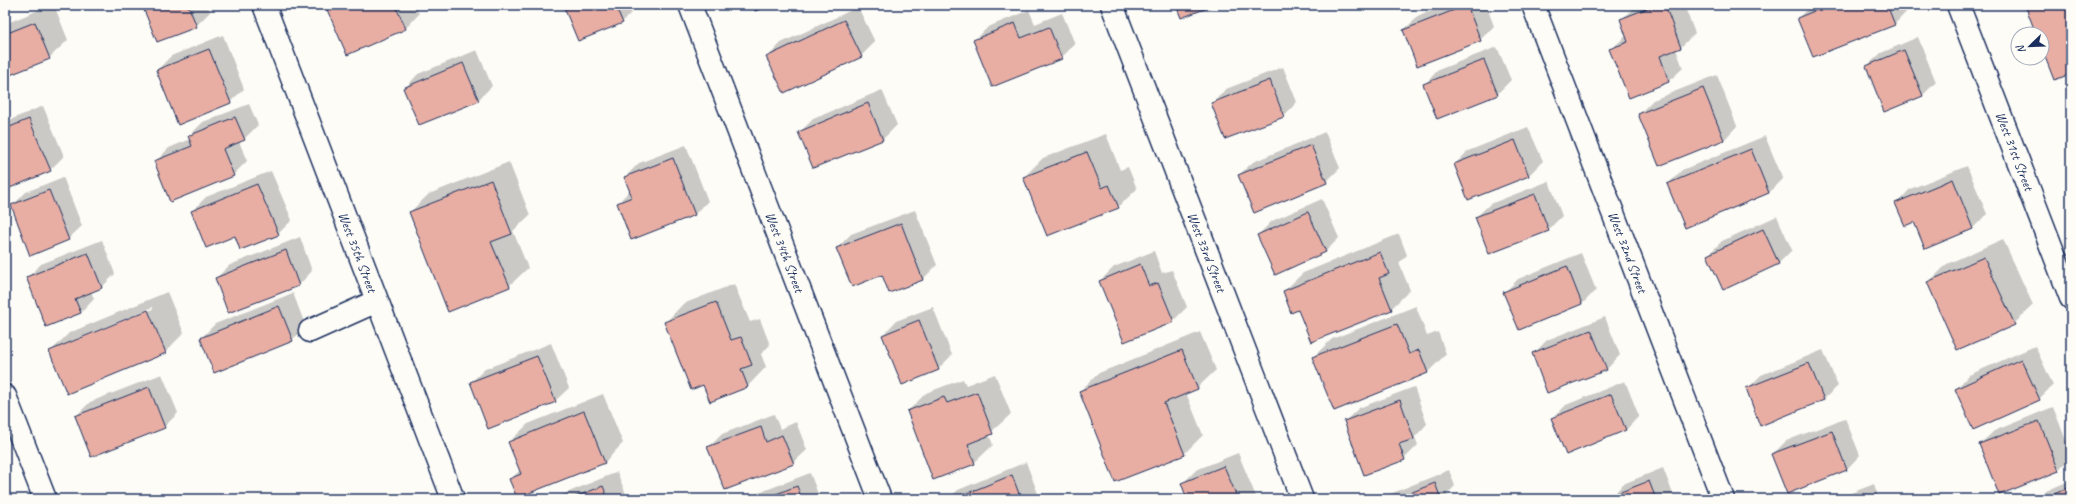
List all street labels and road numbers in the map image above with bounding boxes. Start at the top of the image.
street label: West 31st Street [1992,109,2038,194]
street label: West 32nd Street [1604,209,1651,296]
street label: West 35th Street [334,210,381,296]
street label: West 34th Street [761,210,808,296]
street label: West 33rd Street [1183,210,1230,296]

